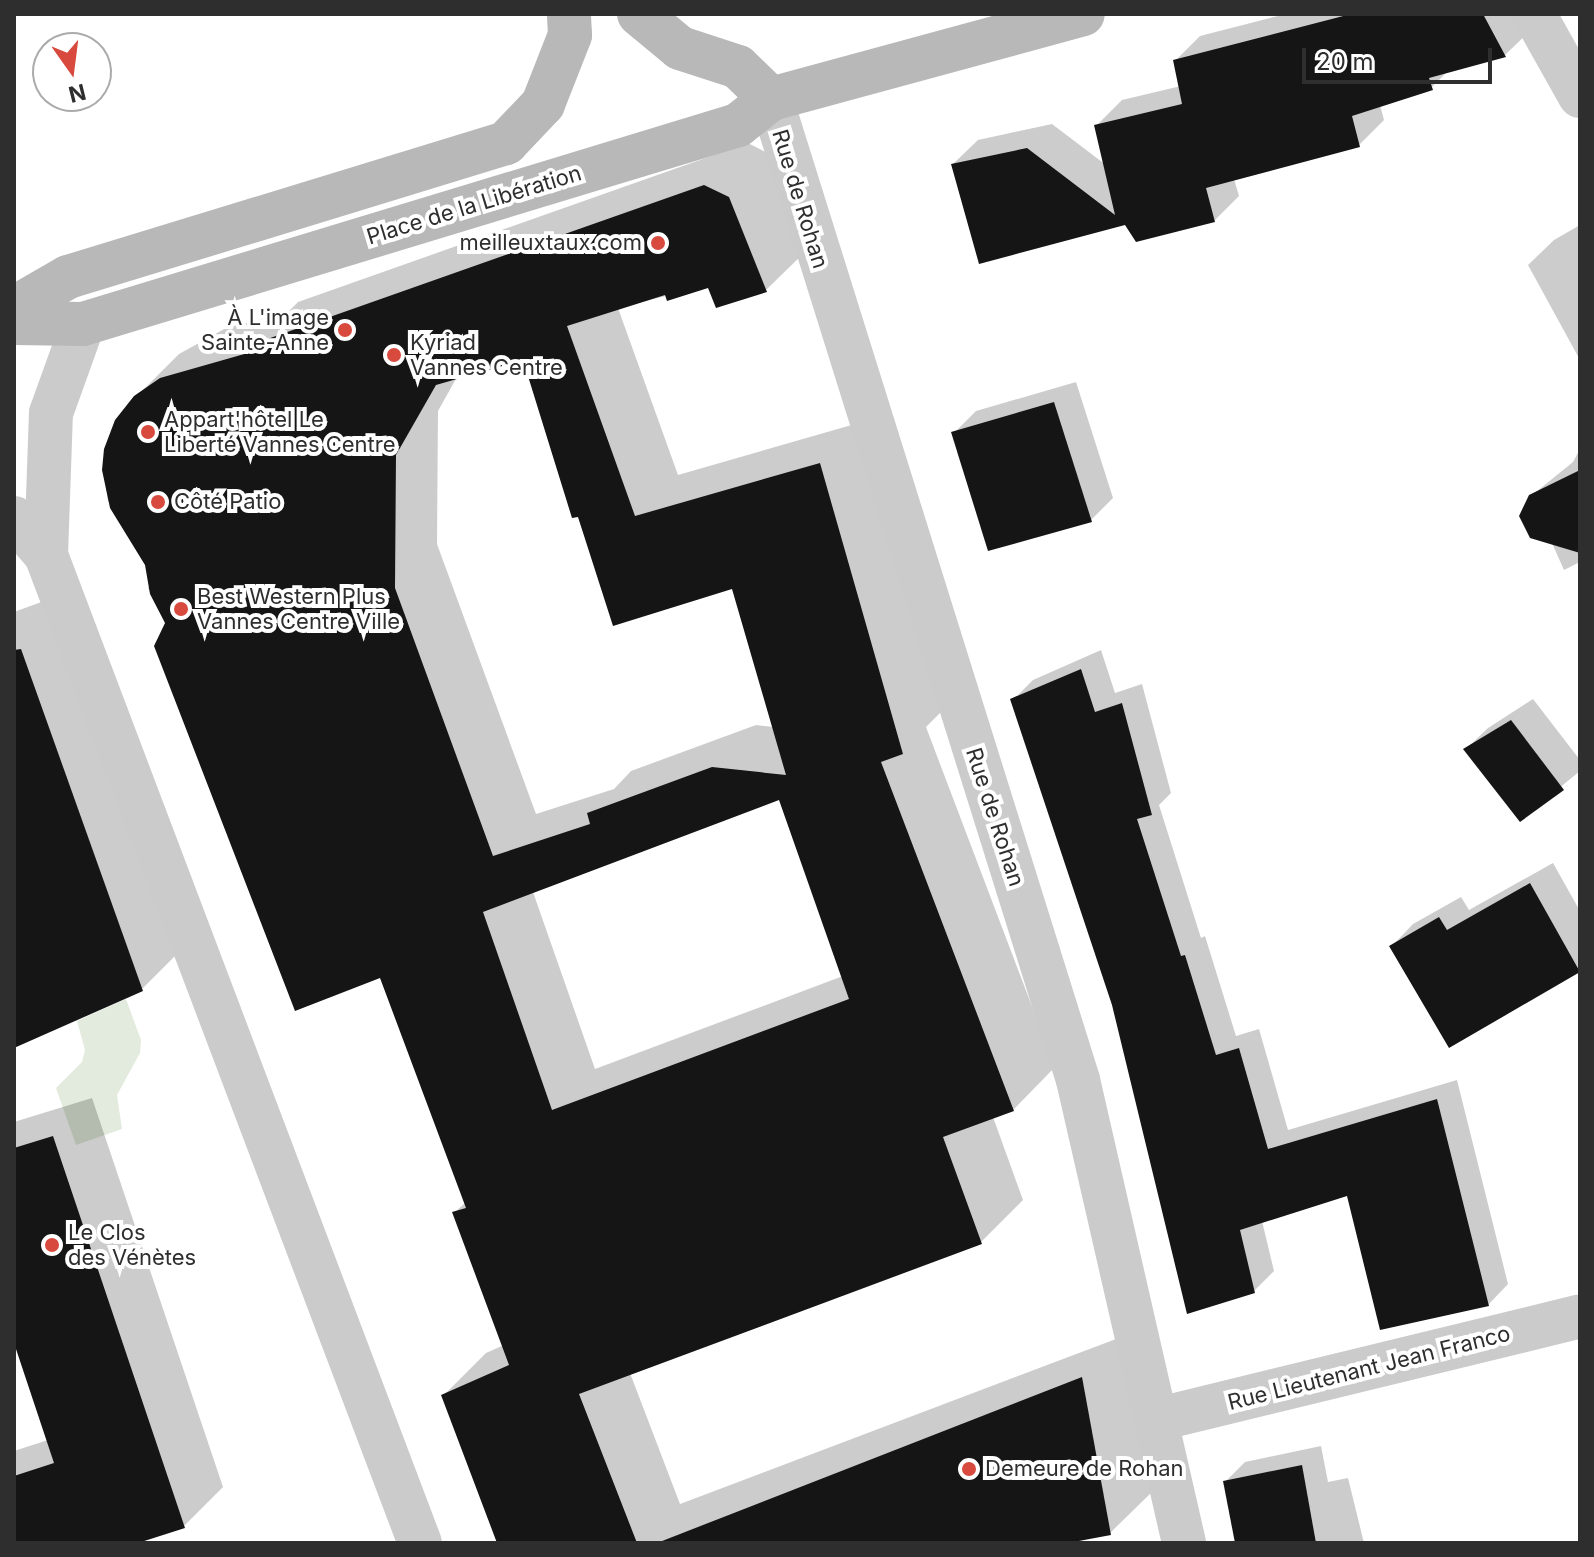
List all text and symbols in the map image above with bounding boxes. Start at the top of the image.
north arrow [32,32,112,112]
scale bar [1306,32,1496,82]
text: 20 m [1316,47,1374,76]
text: N [66,79,89,108]
street label: Rue de Rohan [766,126,834,272]
street label: Place de la Libération [363,160,585,250]
place label: meilleuxtaux.com [460,230,642,256]
marker: meilleuxtaux.com [649,234,667,252]
place label: À L'image Sainte-Anne [201,304,329,356]
marker: À L'image Sainte-Anne [336,321,354,339]
place label: Kyriad Vannes Centre [410,329,563,380]
marker: Kyriad Vannes Centre [385,346,403,364]
place label: Appart'hôtel Le Liberté Vannes Centre [164,406,396,458]
marker: Appart'hôtel Le Liberté Vannes Centre [139,423,157,441]
place label: Côté Patio [174,489,281,515]
marker: Côté Patio [149,493,167,511]
place label: Best Western Plus Vannes Centre Ville [197,583,400,634]
marker: Best Western Plus Vannes Centre Ville [172,600,190,618]
street label: Rue de Rohan [960,744,1030,890]
place label: Le Clos des Vénètes [68,1219,196,1270]
marker: Le Clos des Vénètes [43,1236,61,1254]
street label: Rue Lieutenant Jean Franco [1225,1320,1513,1416]
place label: Demeure de Rohan [985,1456,1184,1482]
marker: Demeure de Rohan [960,1460,978,1478]

